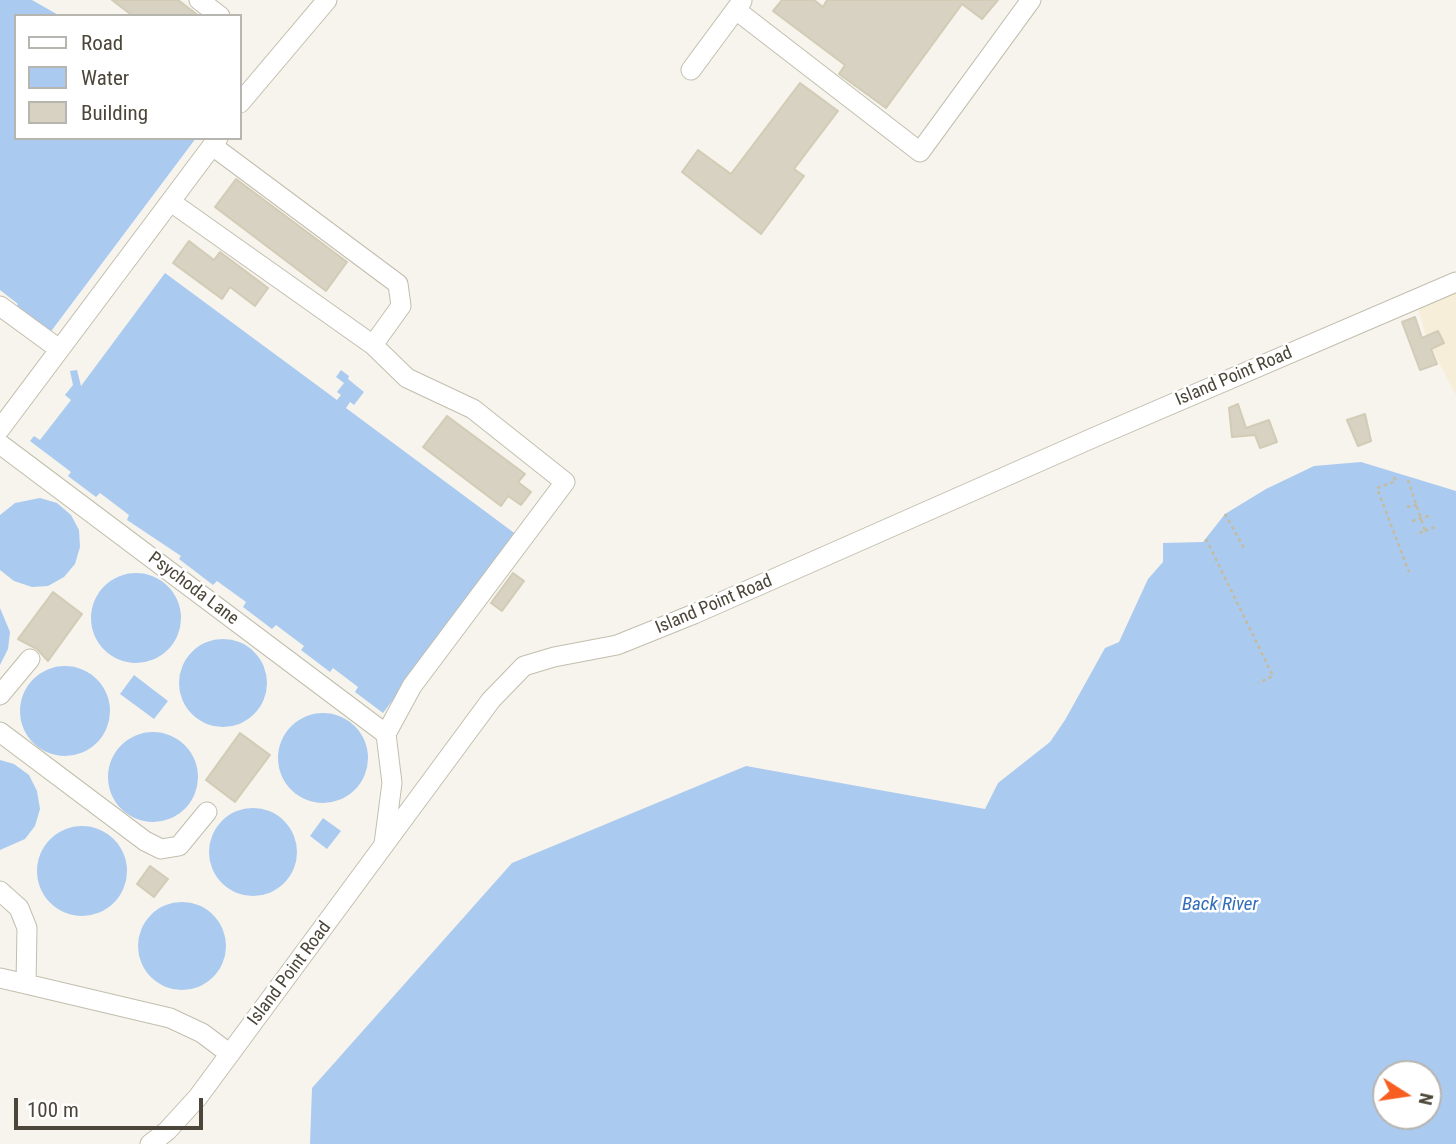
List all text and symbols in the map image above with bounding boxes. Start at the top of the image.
legend [14,14,242,140]
text: Road [81,31,123,55]
text: Water [81,66,129,90]
text: Building [81,101,148,125]
street label: Island Point Road [1172,343,1296,411]
street label: Psychoda Lane [144,548,242,630]
street label: Island Point Road [652,571,776,639]
water label: Back River [1182,894,1258,916]
street label: Island Point Road [244,918,336,1030]
north arrow [1372,1060,1442,1130]
scale bar [18,1084,206,1128]
text: N [1414,1091,1439,1107]
text: 100 m [27,1098,79,1122]

